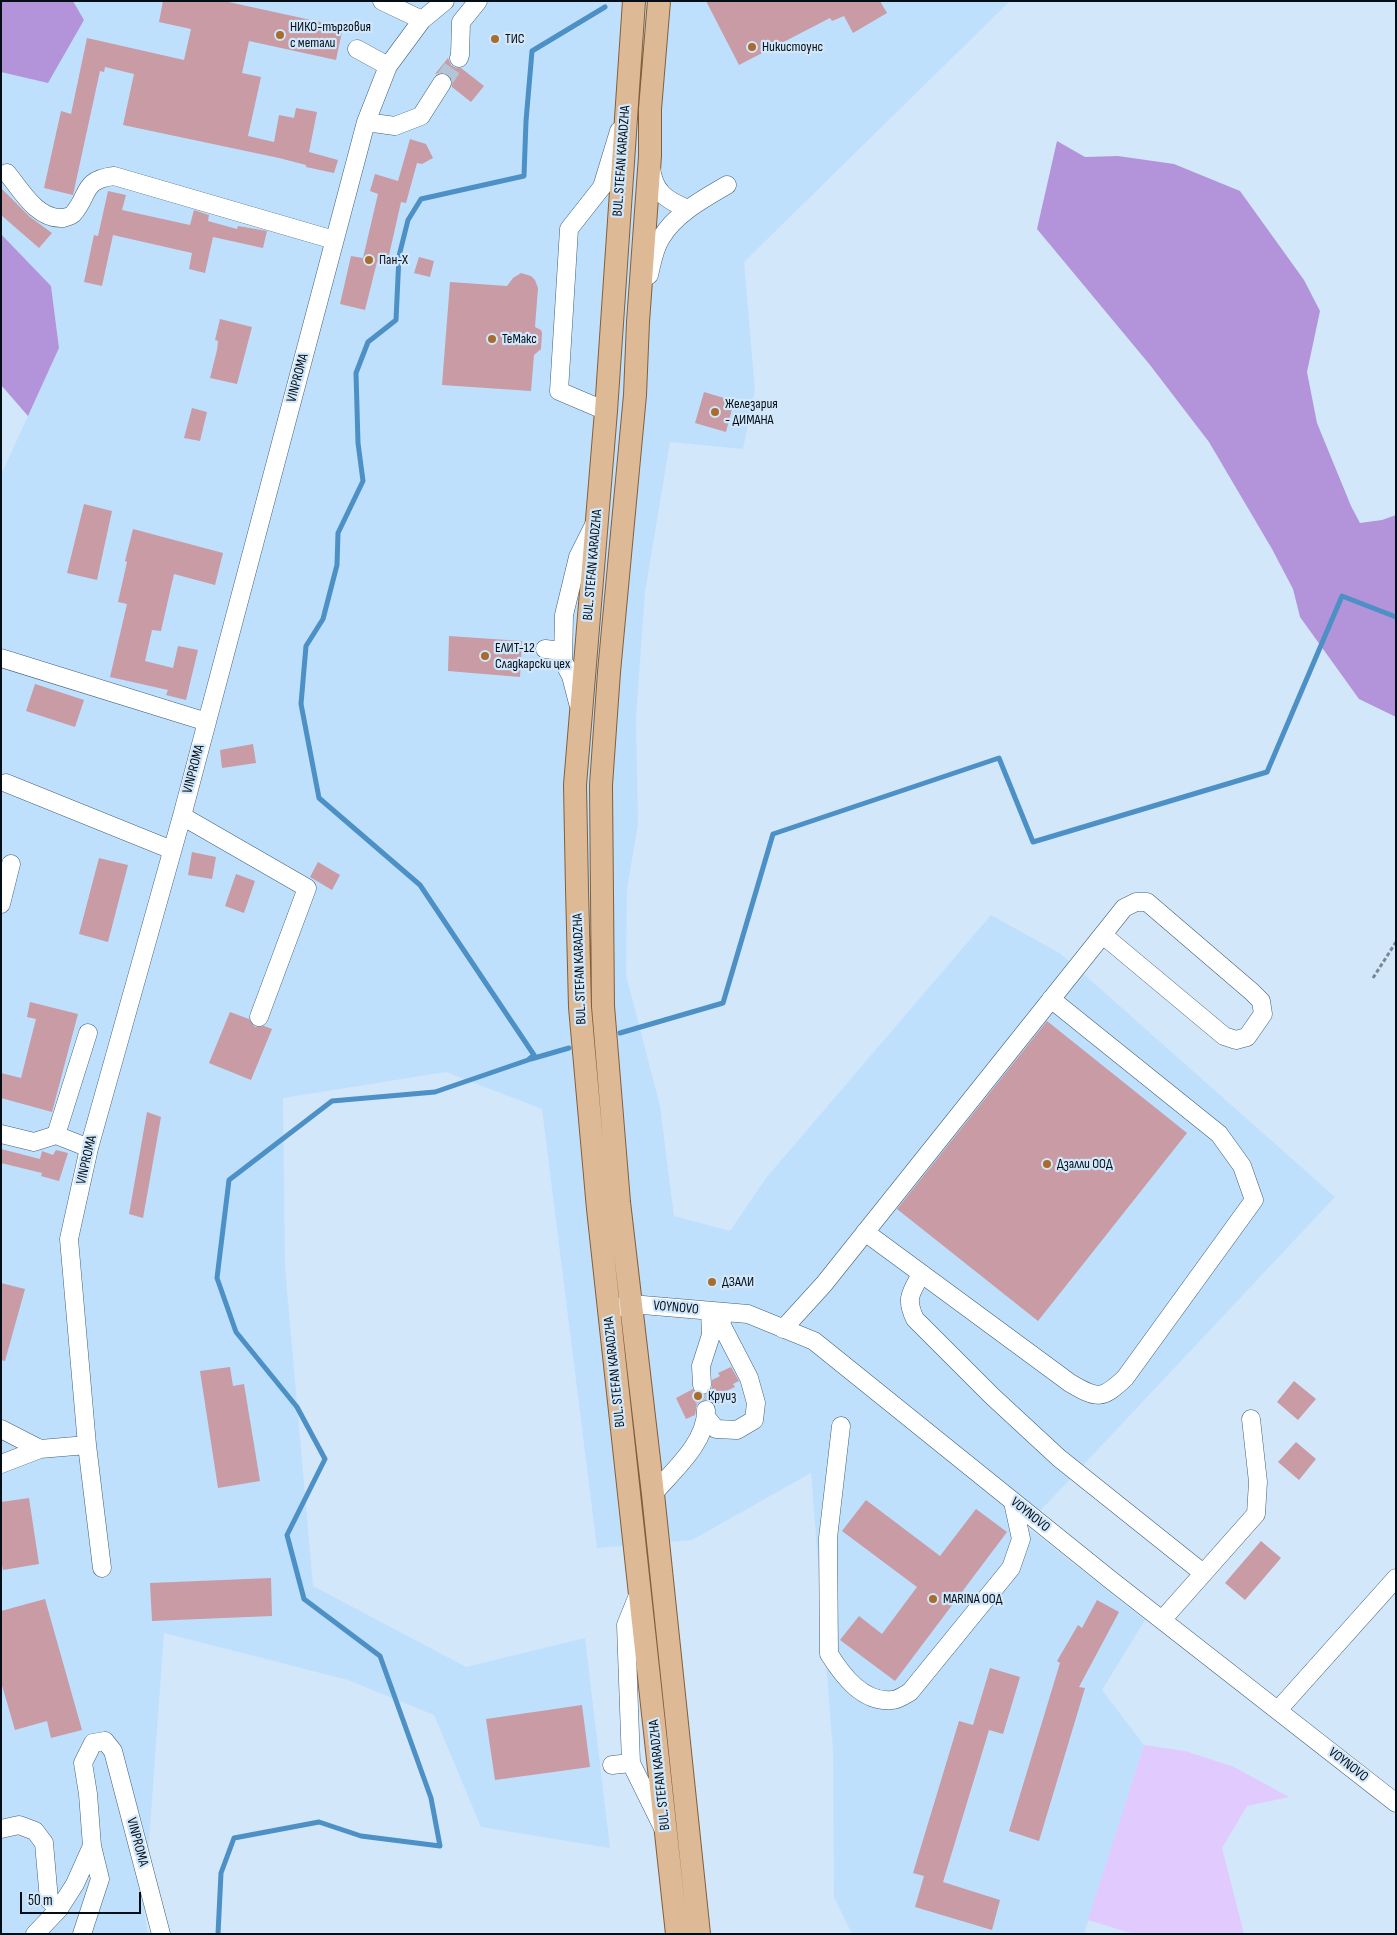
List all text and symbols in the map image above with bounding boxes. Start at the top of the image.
place label: НИКО-търговия с метали [290,19,371,52]
marker: НИКО-търговия с метали [274,29,286,41]
place label: ТИС [505,31,525,47]
marker: ТИС [489,33,501,45]
place label: Никистоунс [762,39,823,55]
marker: Никистоунс [746,41,758,53]
street label: BUL. STEFAN KARADZHA [610,105,634,217]
place label: Пан-Х [379,252,408,268]
marker: Пан-Х [363,254,375,266]
place label: ТеМакс [502,331,537,347]
marker: ТеМакс [486,333,498,345]
street label: VINPROMA [283,352,313,404]
place label: Железария - ДИМАНА [725,396,778,428]
marker: Железария - ДИМАНА [709,406,721,418]
street label: BUL. STEFAN KARADZHA [580,509,606,621]
place label: ЕЛИТ-12 Сладкарски цех [495,640,570,672]
marker: ЕЛИТ-12 Сладкарски цех [479,650,491,662]
street label: VINPROMA [179,743,209,795]
street label: BUL. STEFAN KARADZHA [570,913,590,1025]
street label: VINPROMA [73,1134,101,1186]
place label: Дзалли ООД [1057,1156,1113,1172]
marker: Дзалли ООД [1041,1158,1053,1170]
place label: ДЗАЛИ [722,1274,754,1290]
marker: ДЗАЛИ [706,1276,718,1288]
street label: VOYNOVO [652,1298,700,1318]
street label: BUL. STEFAN KARADZHA [601,1316,629,1428]
place label: Круиз [708,1388,736,1404]
marker: Круиз [692,1390,704,1402]
street label: VOYNOVO [1007,1494,1053,1536]
place label: MARINA ООД [943,1591,1002,1607]
marker: MARINA ООД [927,1593,939,1605]
street label: BUL. STEFAN KARADZHA [646,1719,674,1831]
street label: VOYNOVO [1325,1744,1371,1786]
street label: VINPROMA [122,1816,152,1868]
scale bar [22,1882,144,1914]
text: 50 m [28,1891,53,1910]

